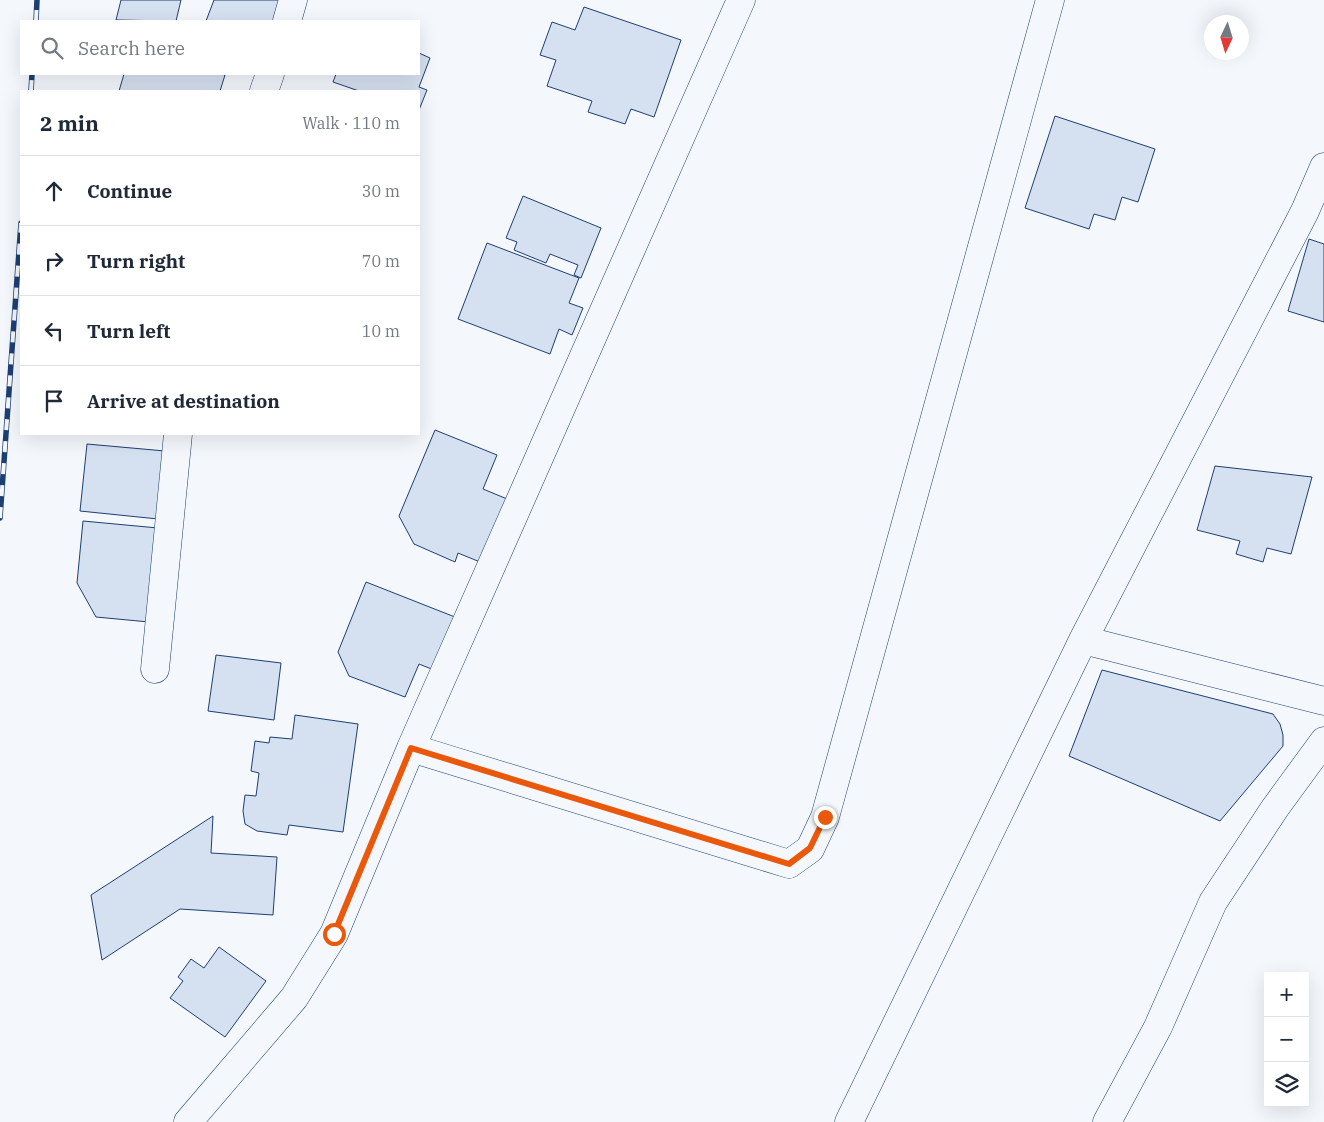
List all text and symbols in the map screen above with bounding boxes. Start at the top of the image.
north arrow [1204,15,1249,60]
search box [20,20,420,75]
icon: search [38,34,66,62]
text: Search here [78,36,185,60]
text: 2 min [40,109,99,137]
text: Walk · 110 m [302,113,400,133]
icon: ahead [40,177,68,205]
text: Continue [87,179,172,203]
text: 30 m [362,181,400,201]
icon: right [40,247,68,275]
text: Turn right [87,249,185,273]
text: 70 m [362,251,400,271]
icon: left [40,317,68,345]
text: Turn left [87,319,170,343]
text: 10 m [362,321,400,341]
icon: arrive [40,387,68,415]
text: Arrive at destination [87,389,280,413]
route end [814,806,837,829]
route start [323,923,346,946]
map controls [1264,972,1309,1107]
button: + [1264,972,1309,1017]
button: − [1264,1017,1309,1062]
button: layers [1264,1062,1309,1107]

